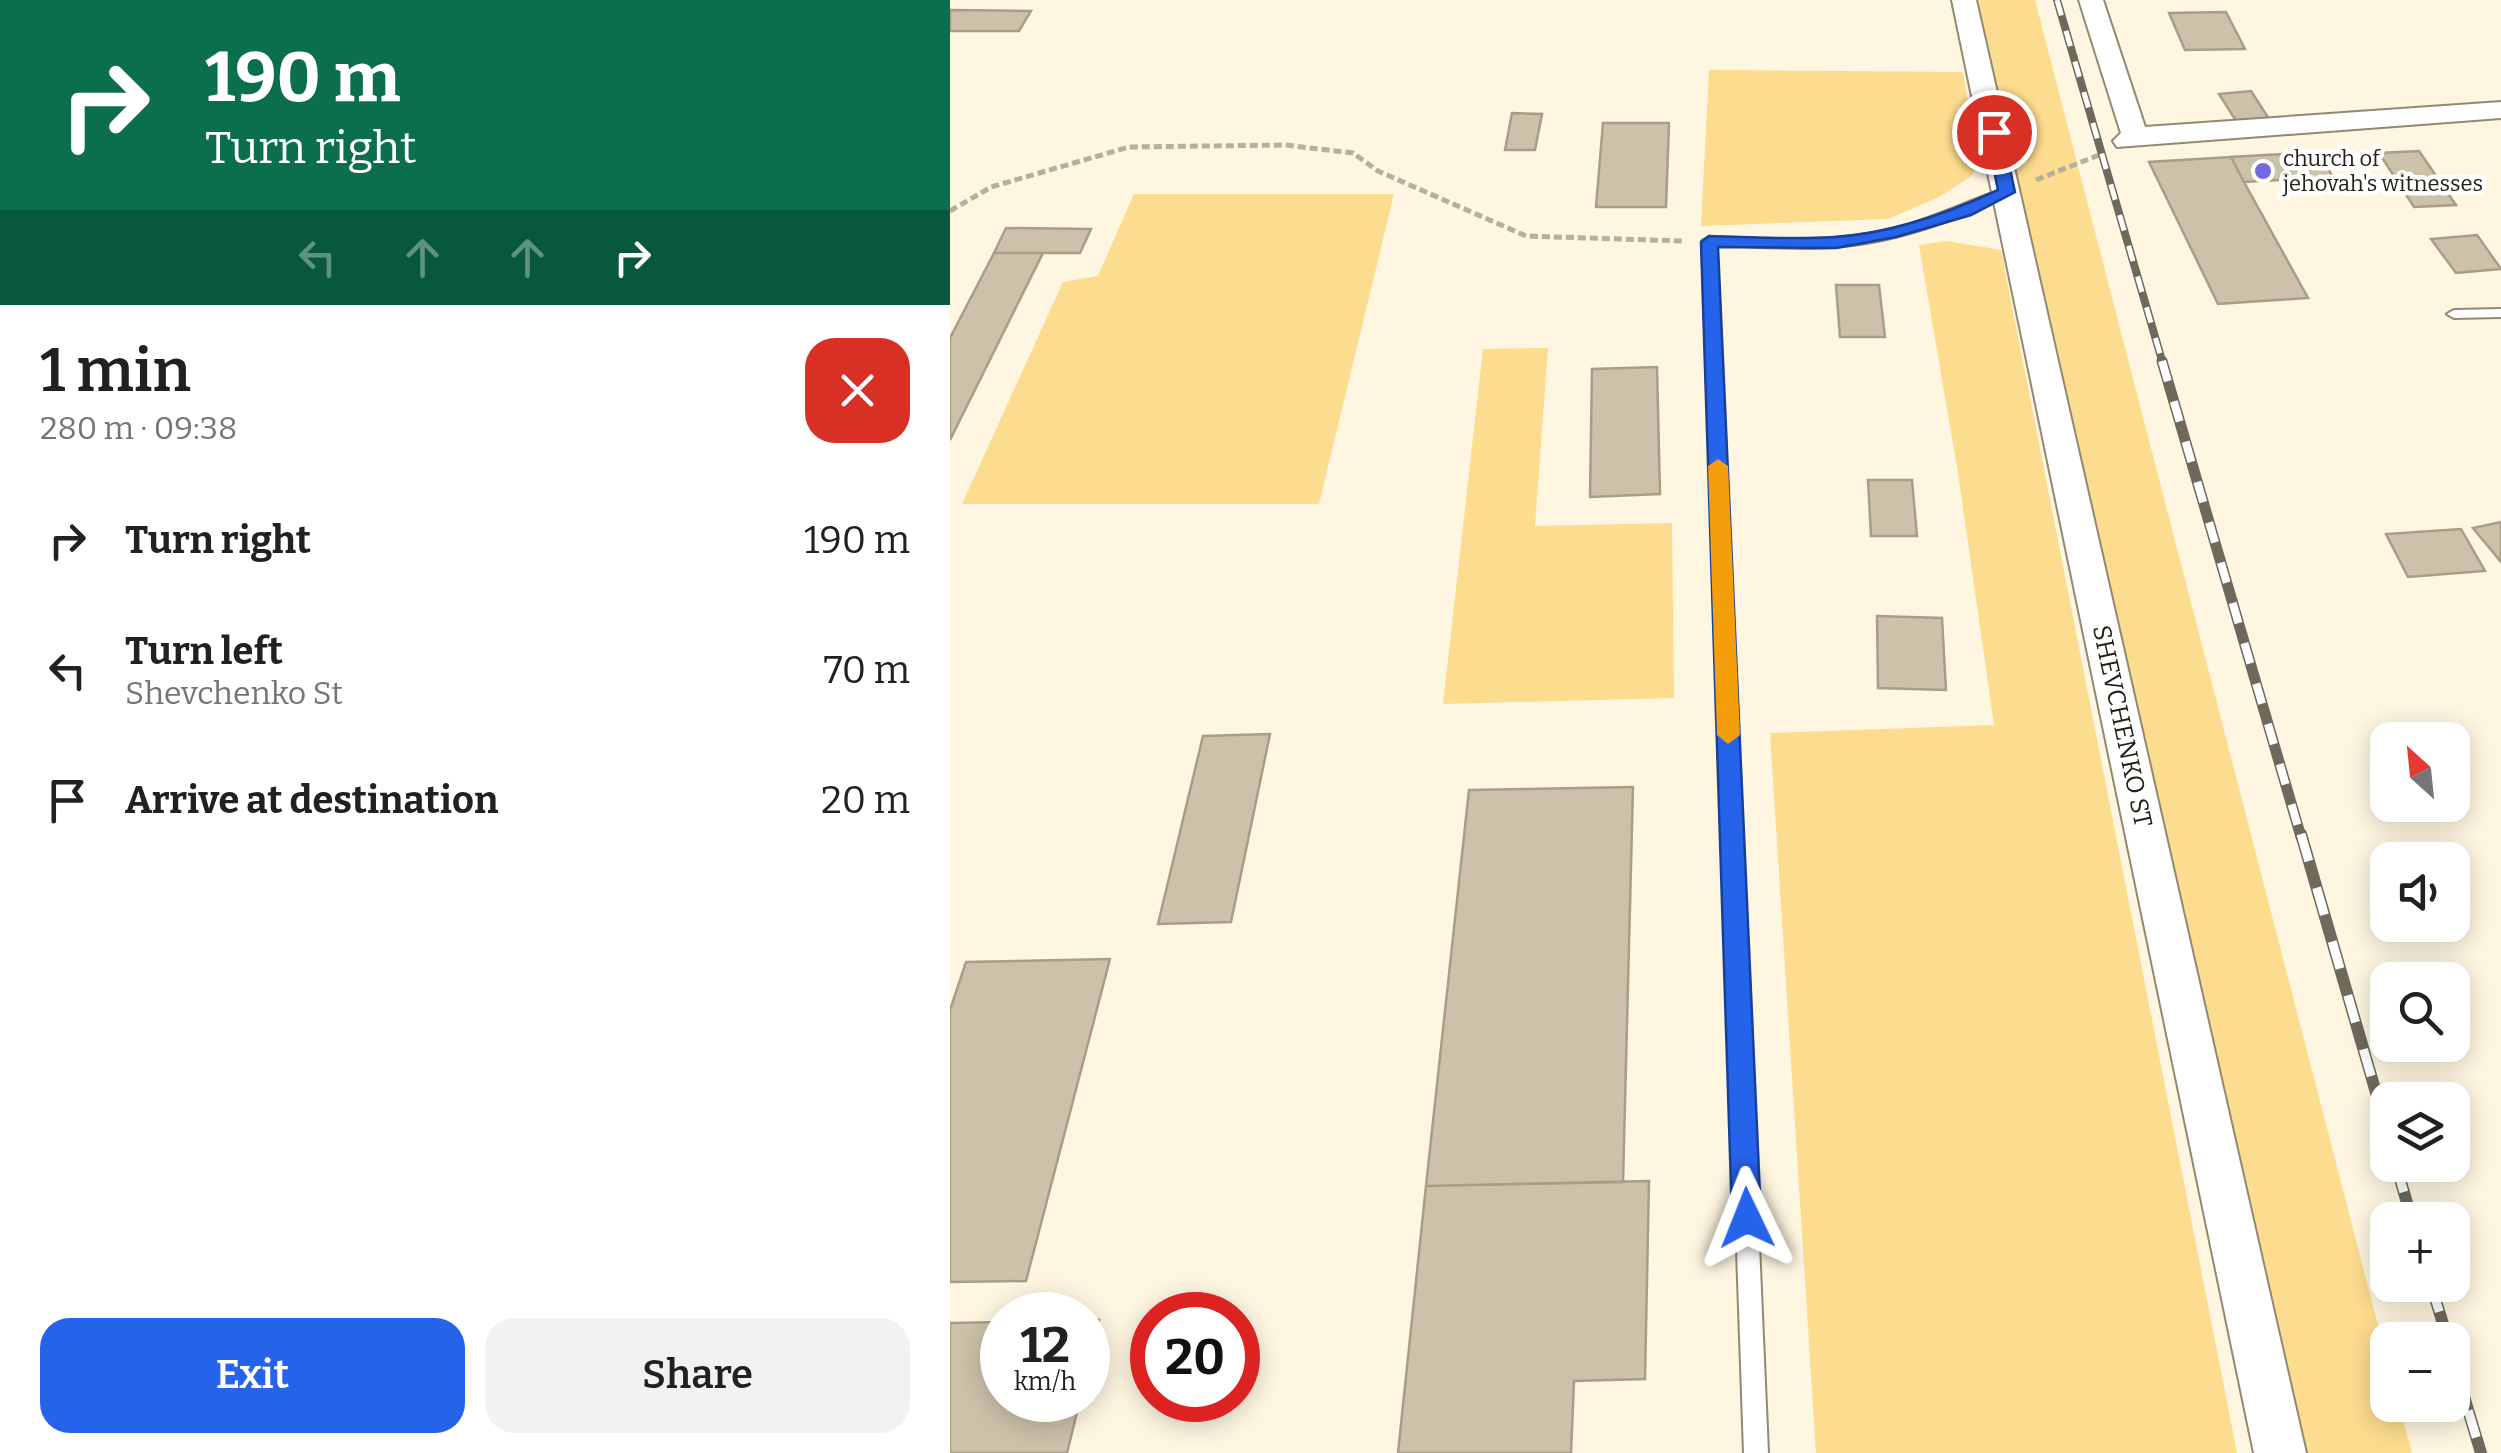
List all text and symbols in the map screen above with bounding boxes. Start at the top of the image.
text: 190 m [205,36,400,120]
icon: right [40,40,170,170]
pin [1952,90,2037,175]
icon: arrive [1967,105,2022,160]
text: Turn right [205,121,417,175]
place label: church of jehovah's witnesses [2282,145,2483,197]
marker: church of jehovah's witnesses [2252,160,2274,182]
icon: left [290,230,345,285]
icon: ahead [395,230,450,285]
icon: ahead [500,230,555,285]
icon: right [605,230,660,285]
text: 1 min [40,335,191,407]
button: close [805,338,910,443]
text: 280 m · 09:38 [40,409,237,447]
icon: right [40,513,95,568]
text: Turn right [125,517,311,563]
text: 190 m [804,517,910,563]
street label: SHEVCHENKO ST [2086,623,2158,830]
text: Turn left [125,628,283,674]
icon: left [40,643,95,698]
text: 70 m [823,647,910,693]
text: Shevchenko St [125,674,343,712]
north arrow [2370,722,2470,822]
map controls [2370,722,2470,1422]
icon: arrive [40,773,95,828]
text: Arrive at destination [125,777,498,823]
text: 20 m [821,777,910,823]
button: sound [2370,842,2470,942]
button: search [2370,962,2470,1062]
button: layers [2370,1082,2470,1182]
position arrow [1695,1166,1799,1270]
button: + [2370,1202,2470,1302]
speed limit sign: 20 [1130,1292,1260,1422]
text: 12 [1020,1315,1070,1375]
button: Exit [40,1318,465,1433]
button: Share [485,1318,910,1433]
button: − [2370,1322,2470,1422]
text: km/h [1014,1367,1076,1397]

